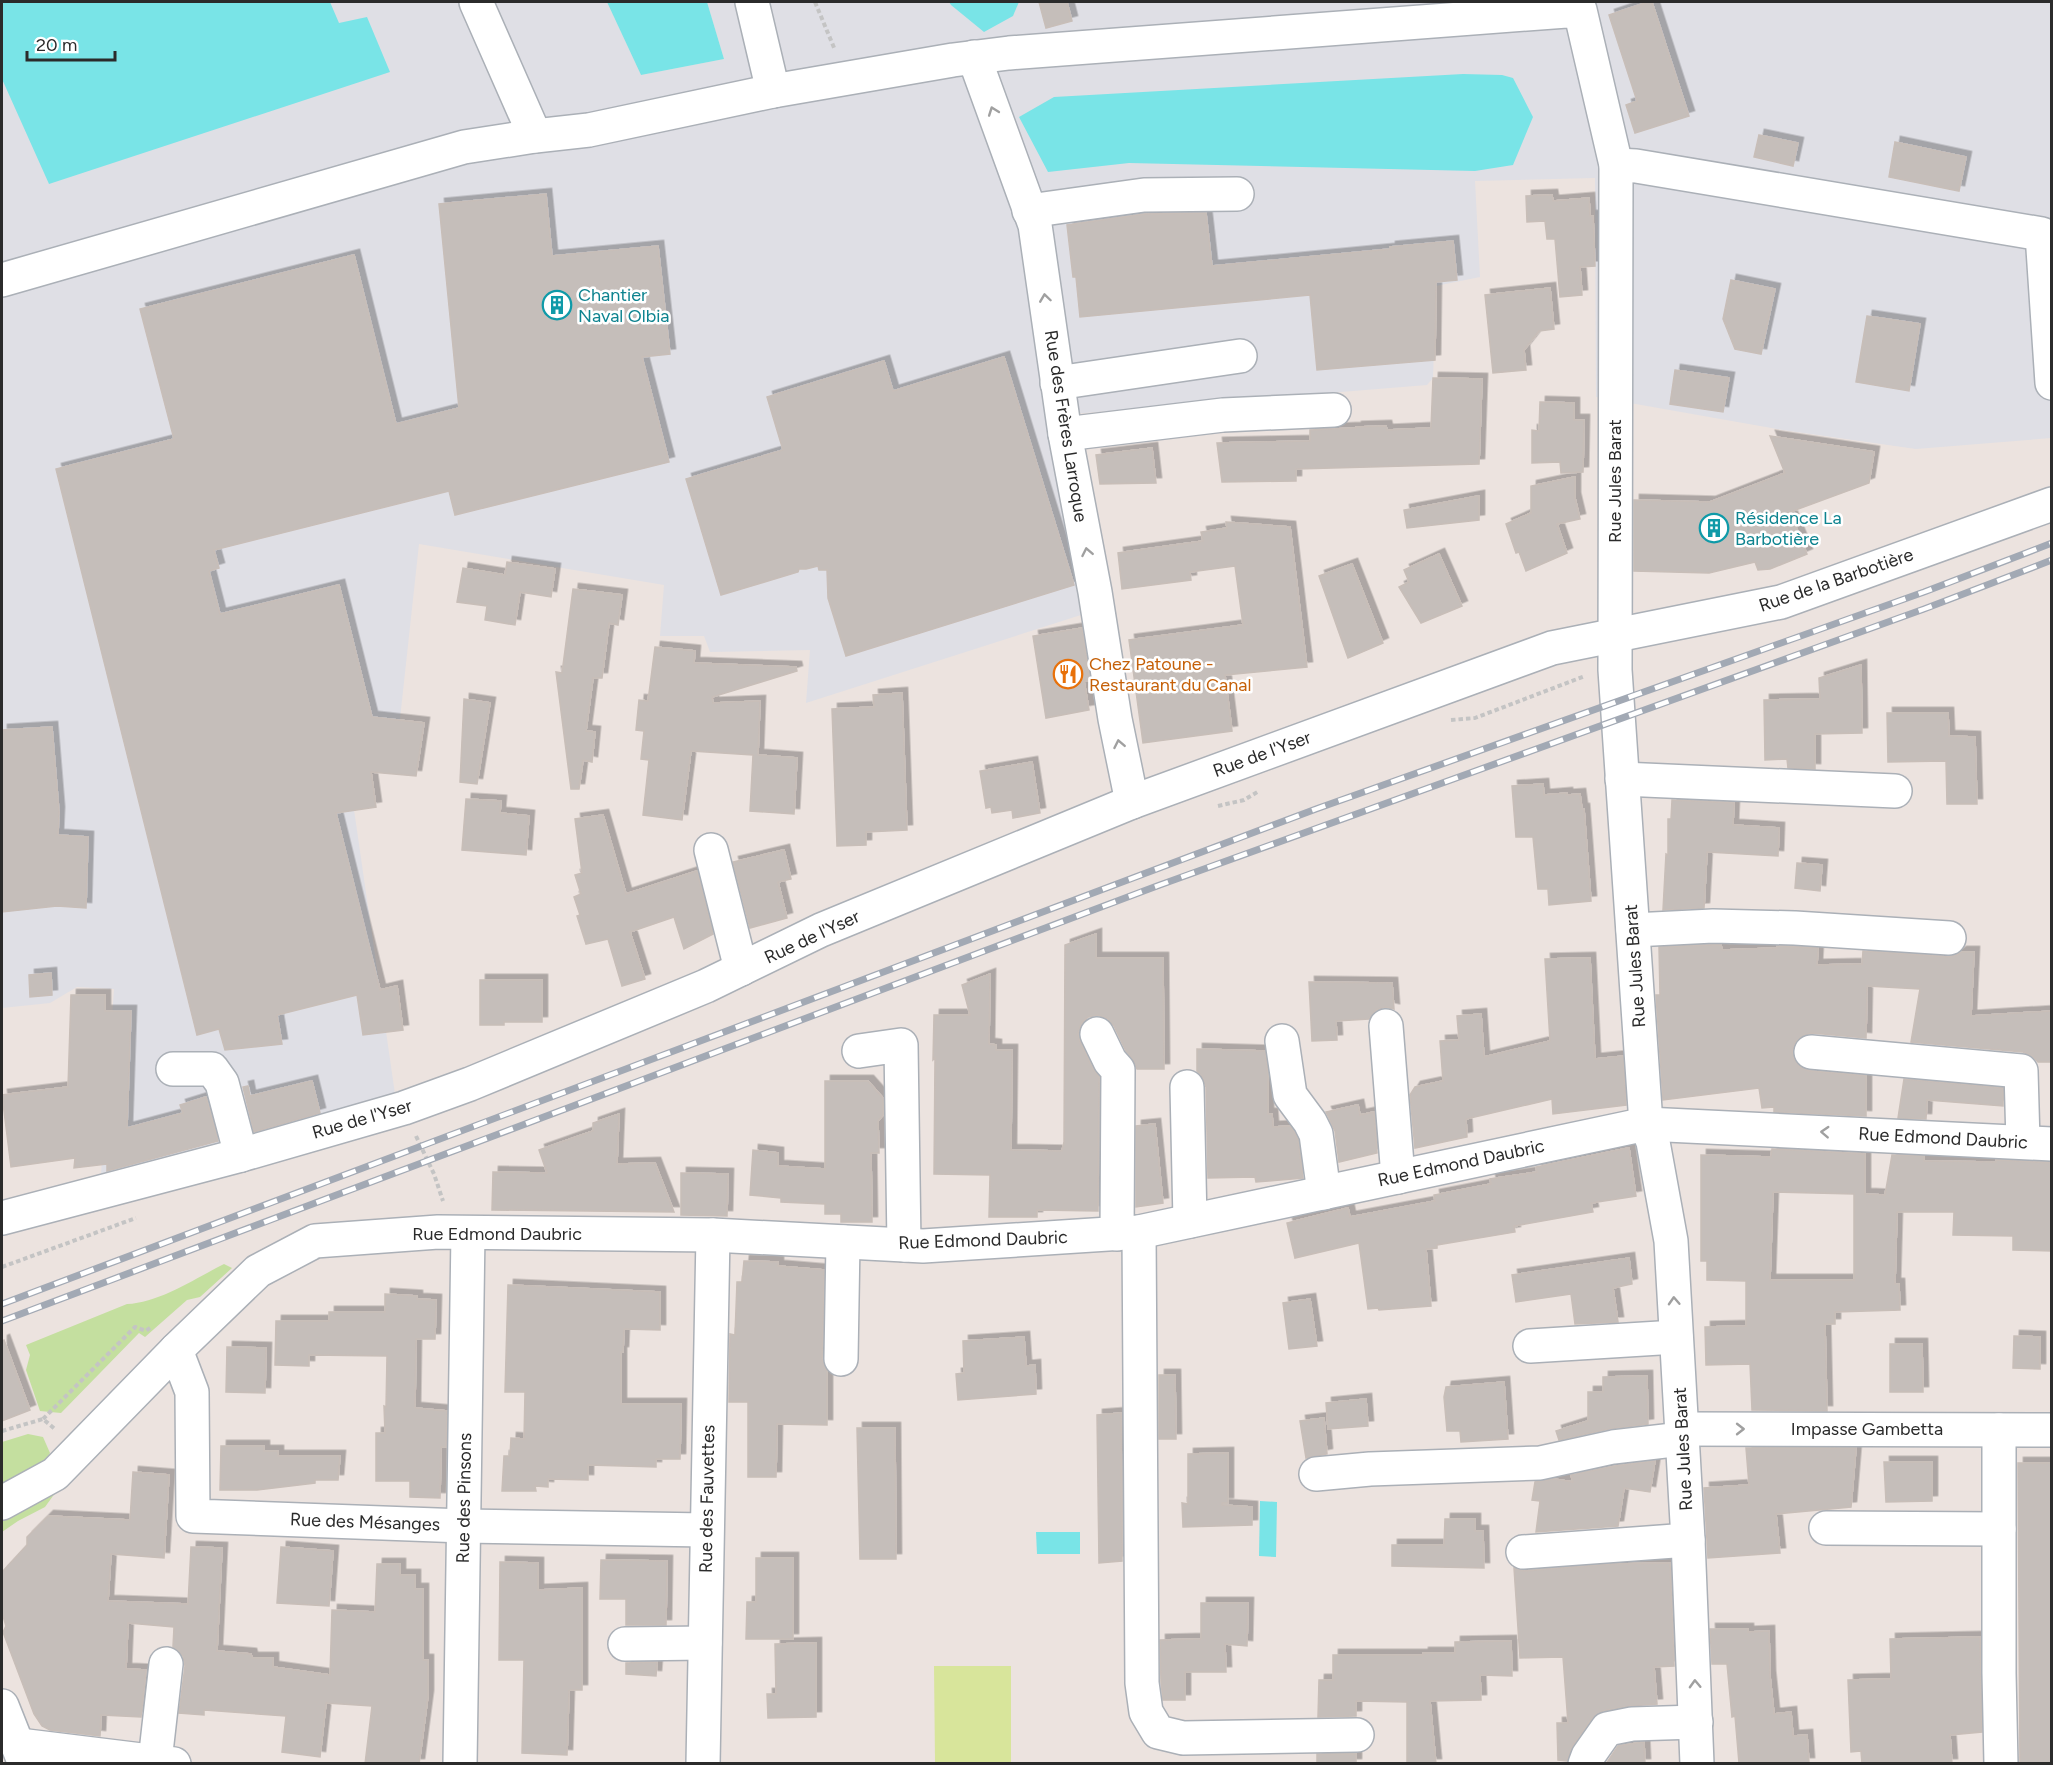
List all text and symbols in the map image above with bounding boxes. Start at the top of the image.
scale bar [27,24,116,62]
text: 20 m [36,34,77,56]
one-way arrow [988,106,1001,116]
place label: Chantier Naval Olbia [578,284,670,327]
building icon: Chantier Naval Olbia [541,289,573,321]
one-way arrow [1040,293,1052,302]
street label: Rue des Frères Larroque [1040,328,1092,524]
street label: Rue Jules Barat [1604,419,1626,543]
place label: Résidence La Barbotière [1735,507,1842,550]
building icon: Résidence La Barbotière [1698,512,1730,544]
street label: Rue de la Barbotière [1756,543,1916,617]
one-way arrow [1081,547,1094,557]
place label: Chez Patoune - Restaurant du Canal [1089,653,1251,696]
restaurant icon: Chez Patoune - Restaurant du Canal [1052,658,1084,690]
street label: Rue de l'Yser [1210,726,1314,782]
one-way arrow [1113,740,1126,750]
street label: Rue Jules Barat [1620,903,1650,1029]
street label: Rue de l'Yser [761,905,863,969]
street label: Rue de l'Yser [310,1094,414,1144]
street label: Rue Edmond Daubric [1858,1123,2029,1153]
one-way arrow [1821,1126,1830,1139]
street label: Rue Edmond Daubric [1376,1135,1547,1191]
street label: Rue Edmond Daubric [412,1223,582,1245]
street label: Rue Edmond Daubric [898,1226,1068,1254]
one-way arrow [1668,1296,1681,1305]
street label: Rue Jules Barat [1669,1386,1697,1511]
street label: Impasse Gambetta [1791,1418,1943,1440]
one-way arrow [1736,1423,1745,1435]
street label: Rue des Fauvettes [695,1425,719,1573]
street label: Rue des Pinsons [452,1432,476,1564]
street label: Rue des Mésanges [290,1508,440,1536]
one-way arrow [1689,1680,1701,1689]

